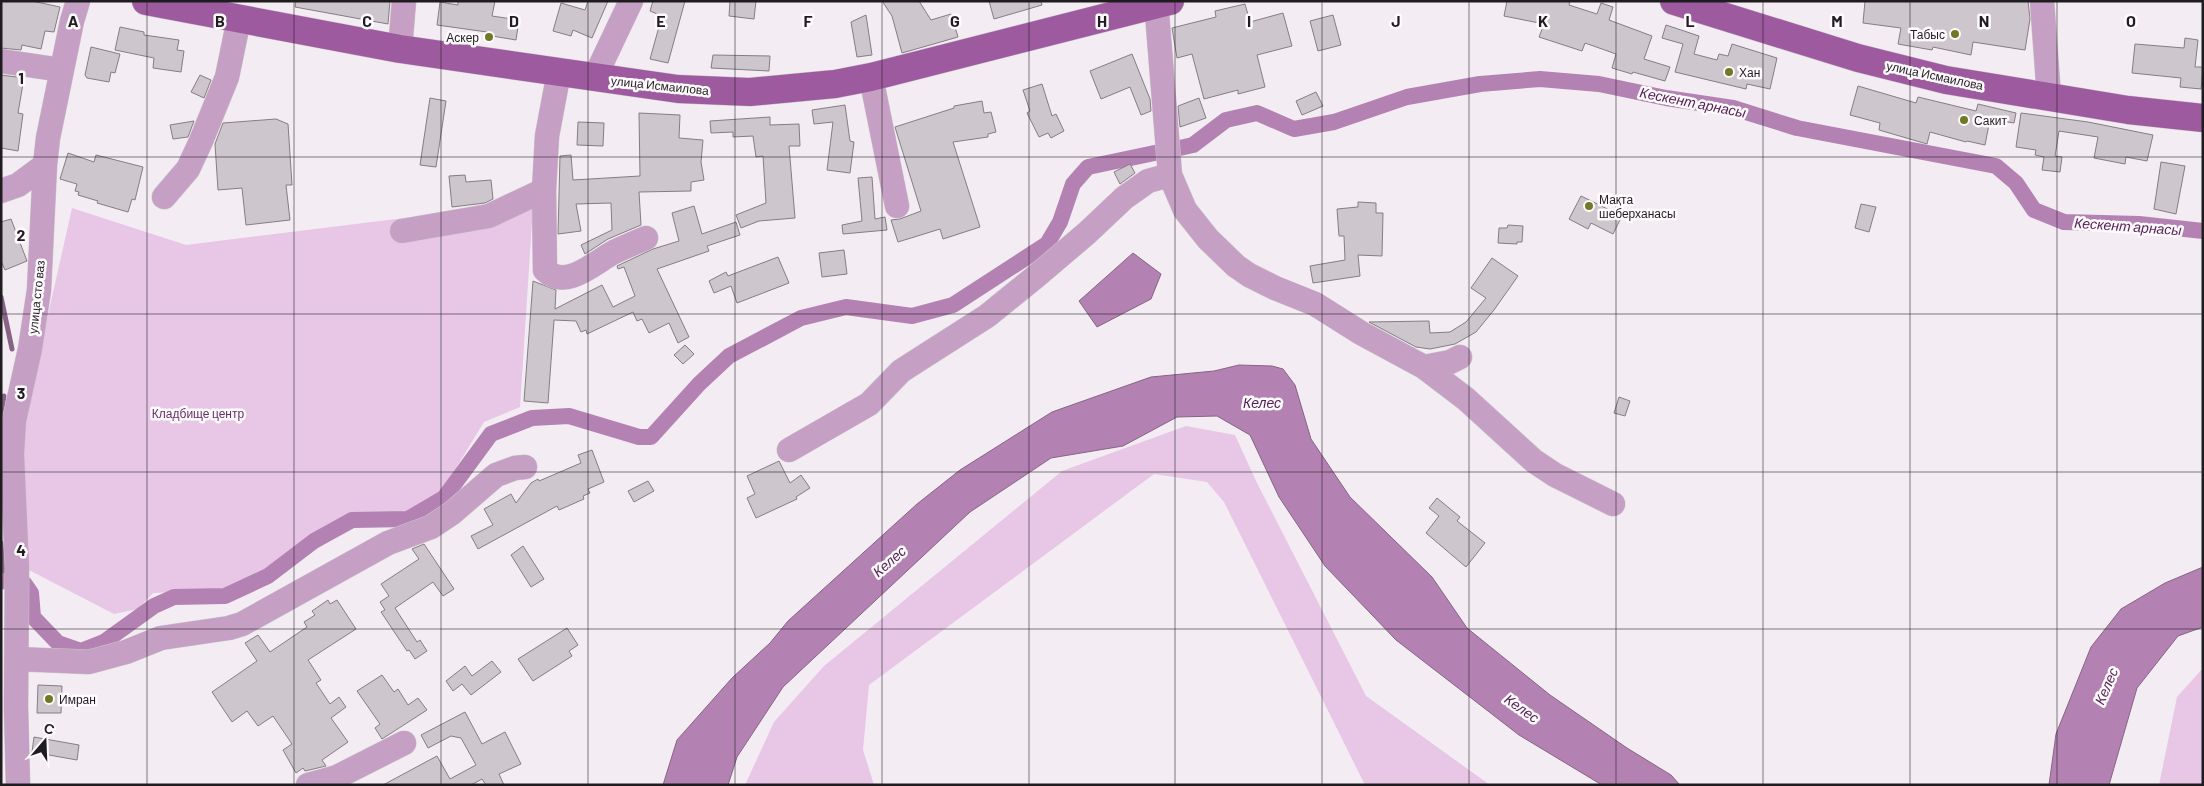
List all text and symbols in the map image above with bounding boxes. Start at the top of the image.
text: A [68,11,79,30]
text: B [215,11,225,30]
text: C [362,11,372,30]
text: D [509,11,519,30]
text: E [656,11,666,30]
text: F [804,11,813,30]
text: G [950,11,960,30]
text: H [1097,11,1107,30]
text: I [1247,11,1251,30]
text: J [1391,11,1401,30]
text: K [1538,11,1548,30]
text: L [1685,11,1695,30]
text: M [1831,11,1843,30]
text: N [1979,11,1989,30]
text: O [2126,11,2136,30]
place label: Табыс [1910,27,1945,41]
marker: Табыс [1949,28,1961,40]
place label: Аскер [446,30,479,45]
marker: Аскер [483,31,495,43]
street label: улица Исмаилова [1885,58,1985,93]
place label: Хан [1739,65,1760,79]
marker: Хан [1723,66,1735,78]
text: 1 [18,68,24,87]
street label: улица Исмаилова [610,73,710,98]
water label: Кескент арнасы [1639,83,1748,121]
place label: Сакит [1974,113,2007,127]
marker: Сакит [1958,114,1970,126]
place label: Мақта шеберханасы [1599,192,1676,221]
marker: Мақта шеберханасы [1583,200,1595,212]
water label: Кескент арнасы [2074,214,2183,238]
text: 2 [17,225,26,244]
street label: улица сто ваз [25,259,48,335]
text: 3 [17,383,25,402]
water label: Келес [1243,394,1281,411]
park label: Кладбище центр [152,406,244,421]
text: 4 [16,540,26,559]
water label: Келес [869,542,909,580]
water label: Келес [2091,665,2121,707]
water label: Келес [1502,690,1542,726]
place label: Имран [59,692,96,707]
marker: Имран [43,693,55,705]
north arrow [20,716,70,766]
text: С [42,719,57,738]

